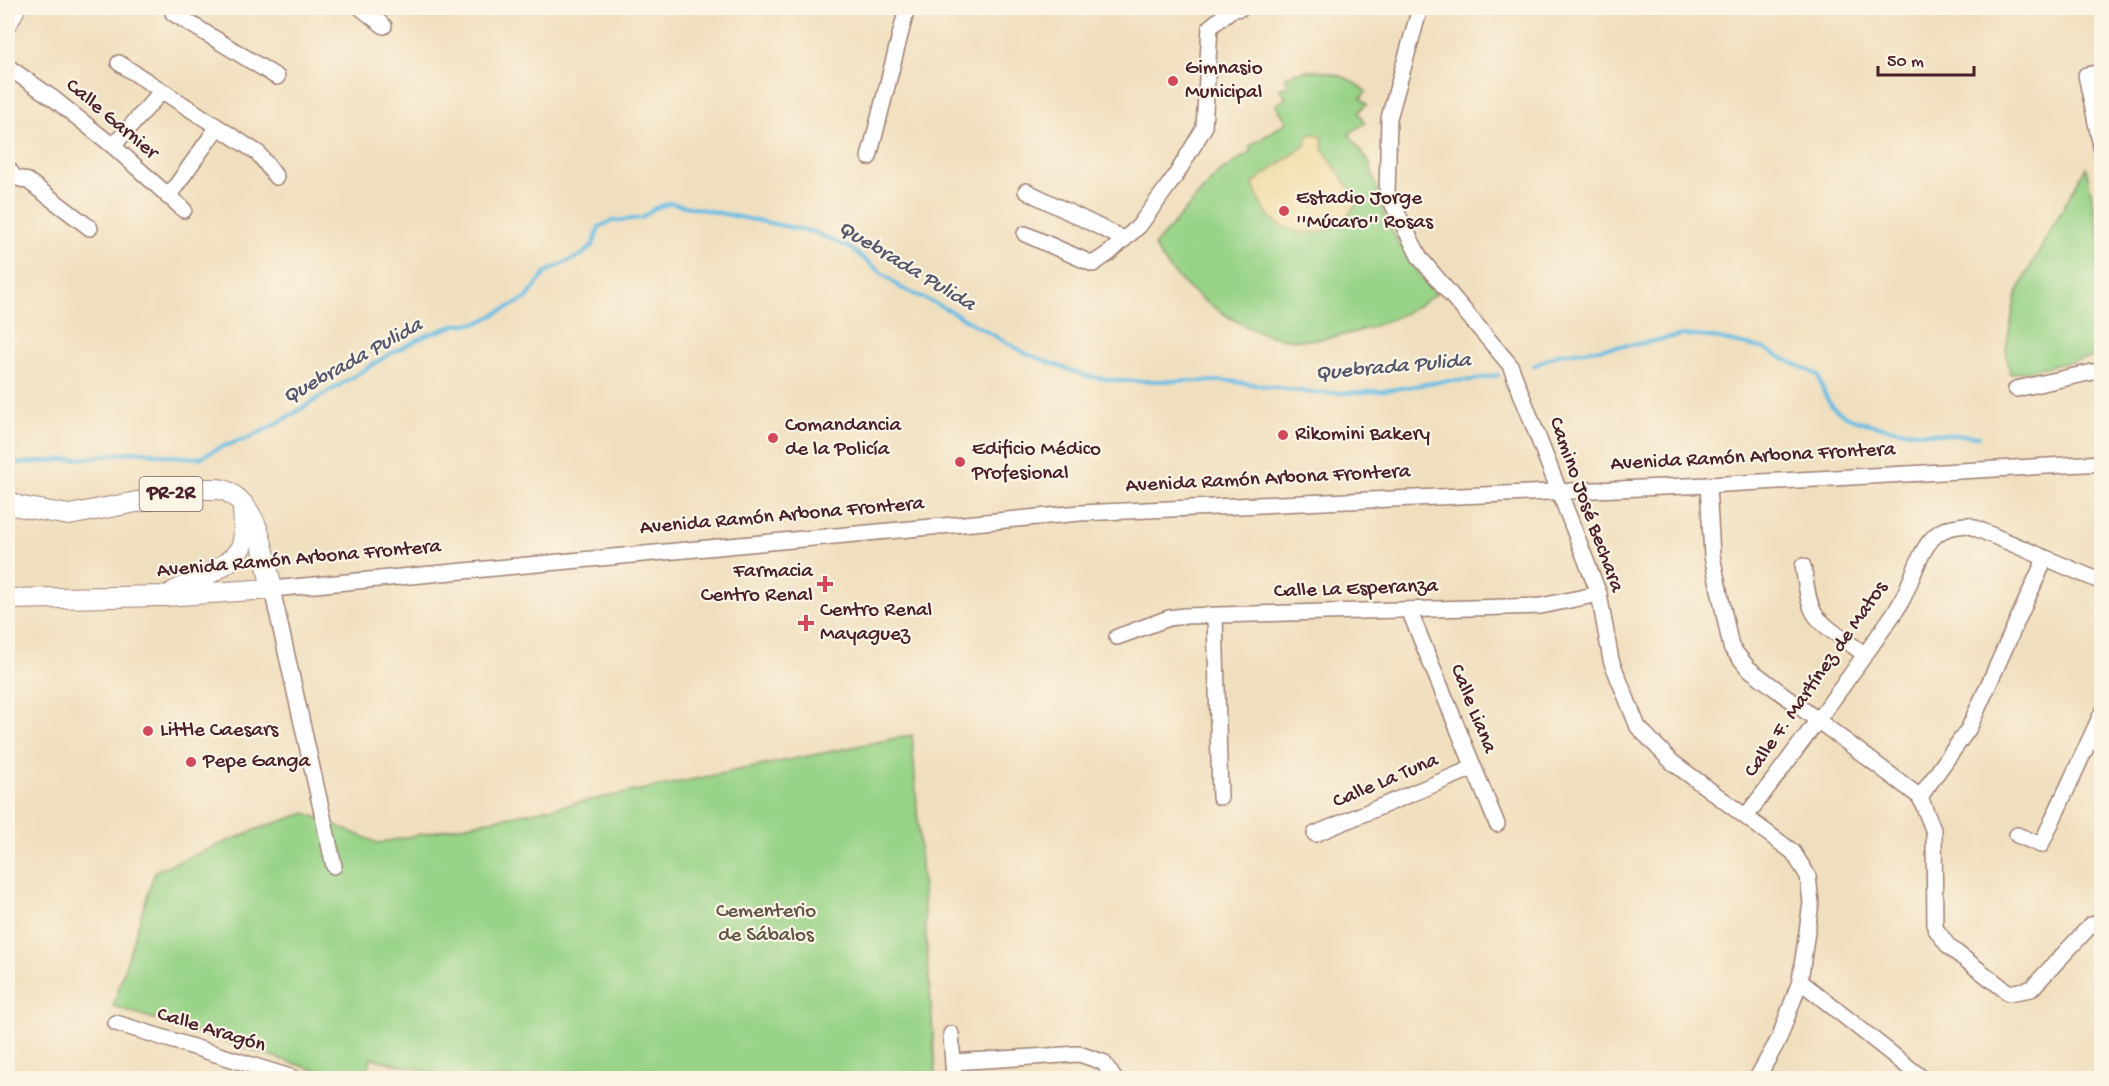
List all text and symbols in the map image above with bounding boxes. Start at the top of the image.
scale bar [1878,39,1974,77]
text: 50 m [1887,52,1924,73]
place label: Gimnasio Municipal [1185,57,1263,106]
street label: Calle Garnier [60,74,164,167]
marker: Gimnasio Municipal [1166,74,1180,88]
place label: Estadio Jorge ''Múcaro'' Rosas [1296,187,1434,236]
marker: Estadio Jorge ''Múcaro'' Rosas [1277,204,1291,218]
water label: Quebrada Pulida [833,216,981,319]
water label: Quebrada Pulida [279,312,429,411]
water label: Quebrada Pulida [1314,348,1473,388]
place label: Comandancia de la Policía [785,414,902,463]
street label: Camino José Bechara [1542,414,1629,597]
place label: Rikomini Bakery [1295,423,1430,448]
marker: Rikomini Bakery [1276,428,1290,442]
marker: Comandancia de la Policía [766,431,780,445]
place label: Edificio Médico Profesional [971,438,1101,487]
street label: Avenida Ramón Arbona Frontera [1610,438,1897,478]
marker: Edificio Médico Profesional [953,455,967,469]
street label: Avenida Ramón Arbona Frontera [1125,460,1412,500]
road number: PR-2R [140,477,202,511]
street label: Avenida Ramón Arbona Frontera [639,492,927,542]
street label: Avenida Ramón Arbona Frontera [156,535,444,585]
place label: Farmacia Centro Renal [701,560,814,609]
street label: Calle La Esperanza [1273,575,1440,605]
street label: Calle F. Martínez de Matos [1740,576,1895,783]
marker: Farmacia Centro Renal [818,577,832,591]
place label: Centro Renal Mayaguez [820,599,932,648]
marker: Centro Renal Mayaguez [797,614,815,632]
street label: Calle Liana [1443,661,1502,758]
place label: Little Caesars [160,719,280,744]
marker: Little Caesars [141,724,155,738]
street label: Calle La Tuna [1330,748,1444,815]
place label: Pepe Ganga [202,750,311,775]
marker: Pepe Ganga [184,755,198,769]
park label: Cementerio de Sábalos [716,900,816,949]
street label: Calle Aragón [154,1003,268,1059]

